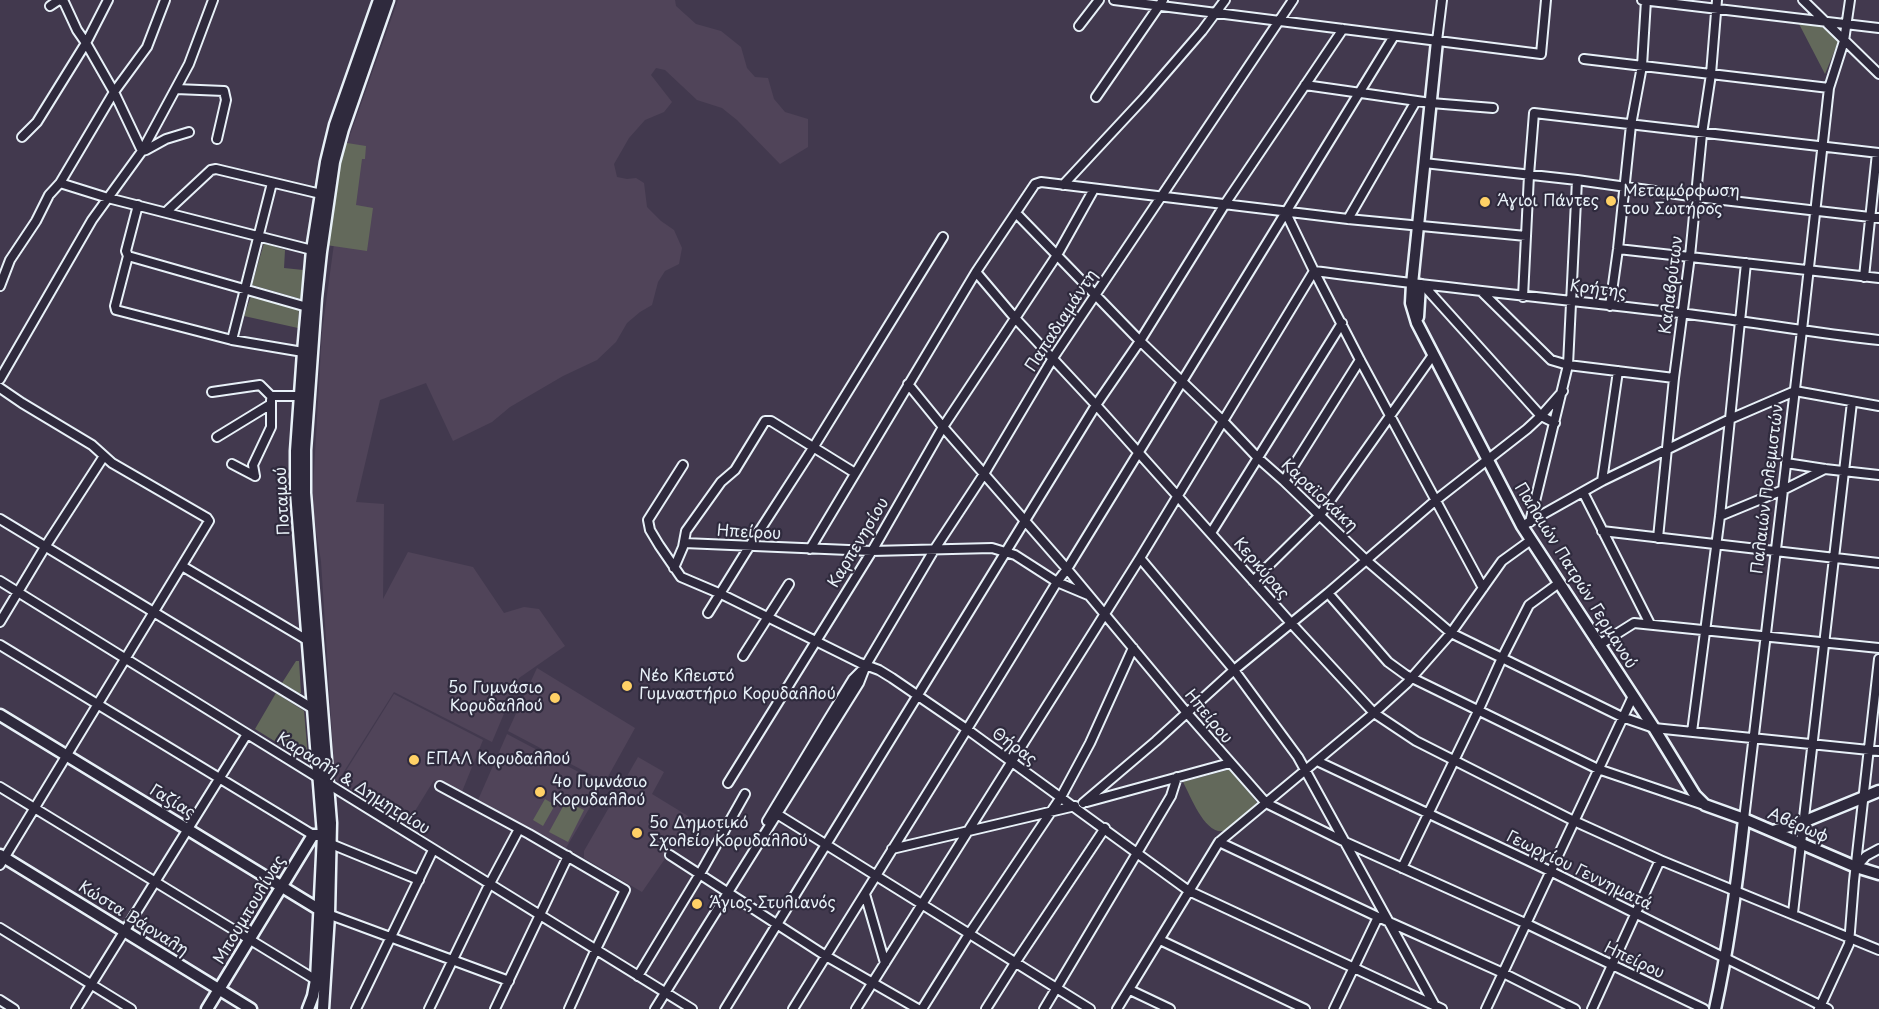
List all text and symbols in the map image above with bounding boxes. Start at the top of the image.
place label: Μεταμόρφωση του Σωτήρος [1623,182,1740,220]
place label: Άγιοι Πάντες [1497,192,1599,212]
marker: Μεταμόρφωση του Σωτήρος [1604,194,1618,208]
marker: Άγιοι Πάντες [1478,195,1492,209]
street label: Καλαβρύτων [1656,235,1688,335]
street label: Παπαδιαμάντη [1022,267,1102,375]
street label: Κρήτης [1568,277,1628,303]
street label: Παλαιών Πολεμιστών [1748,403,1788,575]
street label: Καραϊσκάκη [1277,456,1361,536]
street label: Ποταμού [272,466,294,536]
street label: Παλαιών Πατρών Γερμανού [1510,480,1640,672]
street label: Καρπενησίου [825,494,893,592]
street label: Ηπείρου [716,522,782,544]
street label: Κερκύρας [1229,534,1293,604]
place label: Νέο Κλειστό Γυμναστήριο Κορυδαλλού [639,667,836,705]
place label: 5ο Γυμνάσιο Κορυδαλλού [448,679,543,717]
marker: Νέο Κλειστό Γυμναστήριο Κορυδαλλού [620,679,634,693]
street label: Ηπείρου [1180,686,1236,748]
marker: 5ο Γυμνάσιο Κορυδαλλού [548,691,562,705]
street label: Θήρας [988,724,1040,770]
street label: Καραολή & Δημητρίου [273,729,433,839]
place label: ΕΠΑΛ Κορυδαλλού [426,750,570,770]
marker: ΕΠΑΛ Κορυδαλλού [407,753,421,767]
place label: 4ο Γυμνάσιο Κορυδαλλού [552,773,647,811]
street label: Γαζίας [146,781,198,823]
marker: 4ο Γυμνάσιο Κορυδαλλού [533,785,547,799]
street label: Αβέρωφ [1765,805,1831,847]
place label: 5ο Δημοτικό Σχολείο Κορυδαλλού [649,814,808,852]
marker: 5ο Δημοτικό Σχολείο Κορυδαλλού [630,826,644,840]
street label: Γεωργίου Γεννηματά [1503,827,1655,915]
street label: Μπουμπουλίνας [210,852,290,968]
street label: Κώστα Βάρναλη [74,877,192,961]
place label: Άγιος Στυλιανός [709,894,836,914]
marker: Άγιος Στυλιανός [690,897,704,911]
street label: Ηπείρου [1601,939,1667,983]

